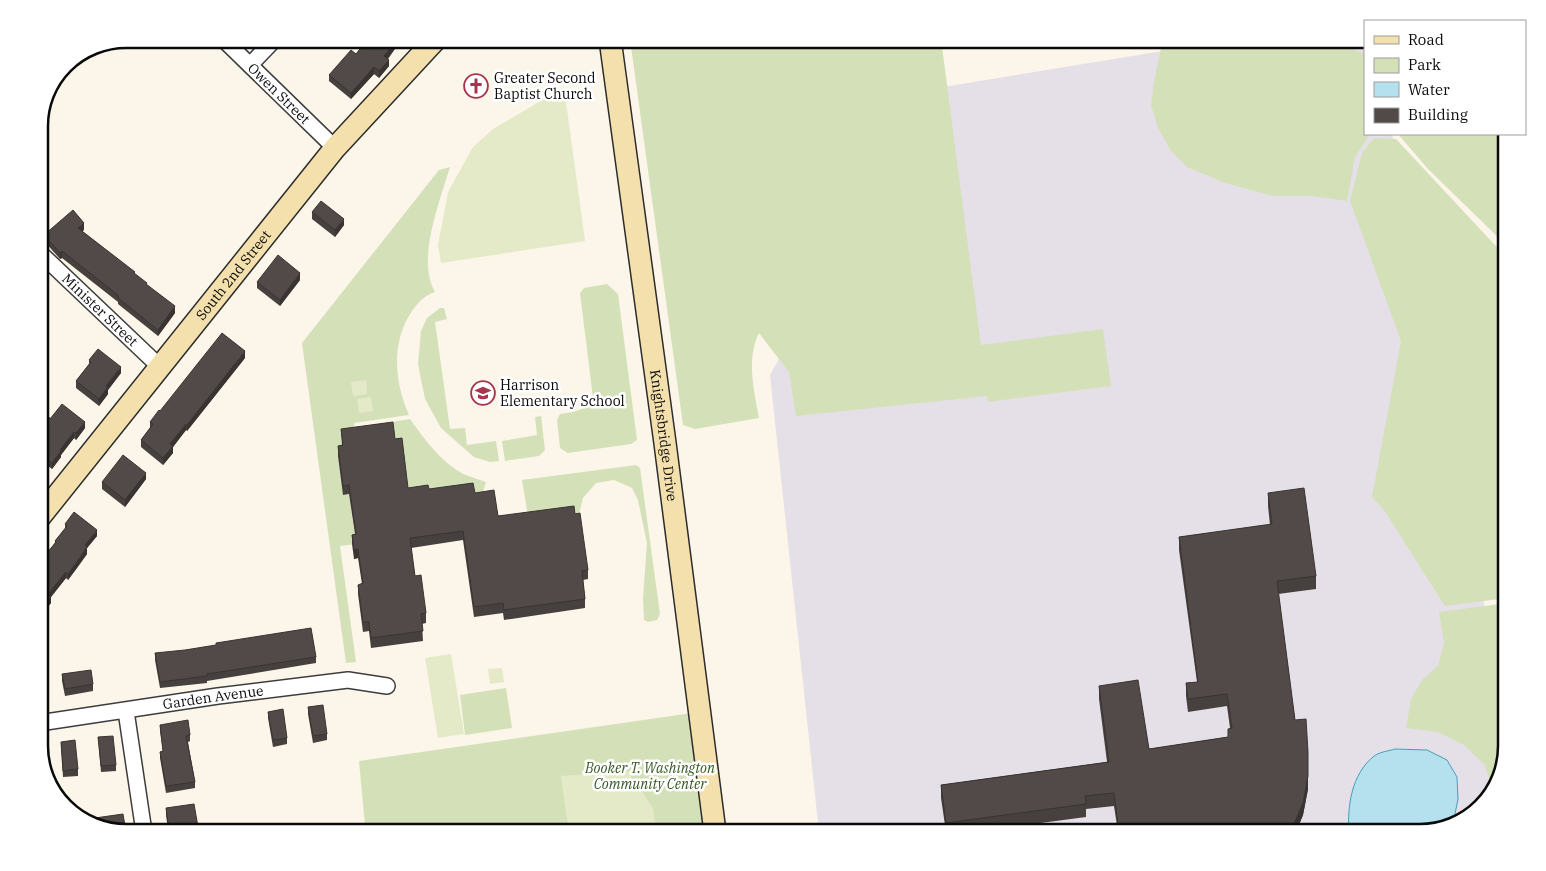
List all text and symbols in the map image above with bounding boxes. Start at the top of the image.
legend [1364,20,1526,135]
text: Road [1408,30,1444,49]
text: Park [1408,55,1441,74]
street label: Owen Street [244,59,314,128]
place label: Greater Second Baptist Church [494,69,596,103]
church icon: Greater Second Baptist Church [463,73,489,99]
text: Water [1408,80,1450,99]
text: Building [1408,105,1468,124]
street label: South 2nd Street [192,226,275,324]
street label: Minister Street [58,270,142,350]
street label: Knightsbridge Drive [646,368,681,502]
place label: Harrison Elementary School [500,376,625,410]
school or university icon: Harrison Elementary School [470,380,496,406]
street label: Garden Avenue [161,681,265,713]
park label: Booker T. Washington Community Center [584,759,715,793]

